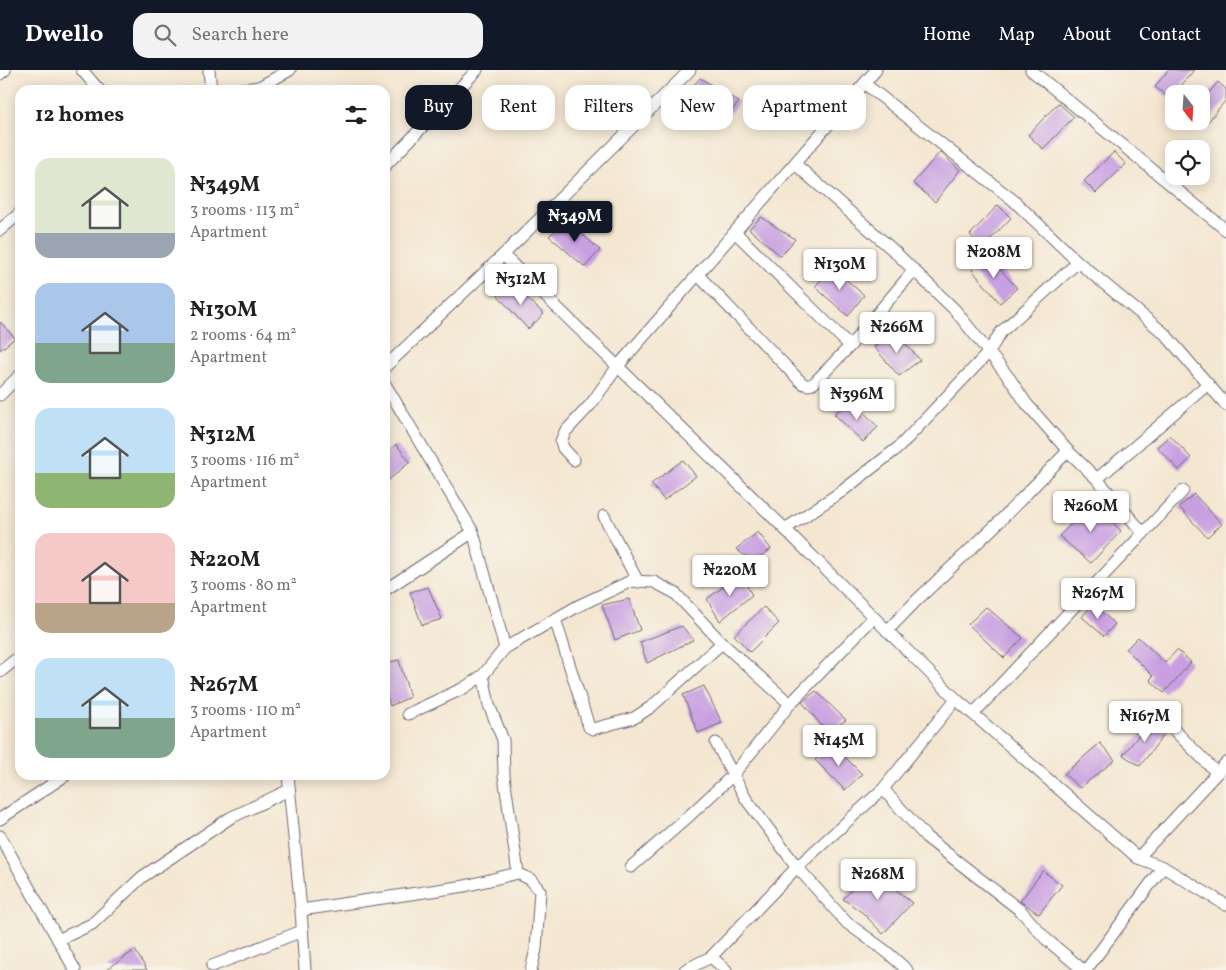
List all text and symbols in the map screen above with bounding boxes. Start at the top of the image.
search box [133,13,483,58]
text: Dwello [25,18,103,52]
icon: search [151,21,179,49]
text: Search here [191,22,289,48]
text: Home [923,23,971,48]
text: Map [999,23,1035,48]
text: About [1063,23,1111,48]
text: Contact [1139,23,1201,48]
chip: Buy [405,85,472,130]
chip: Rent [482,85,555,130]
chip: Filters [565,85,651,130]
chip: New [661,85,733,130]
chip: Apartment [743,85,866,130]
north arrow [1165,85,1210,130]
map controls [1165,85,1210,185]
text: 12 homes [35,101,124,130]
icon: filters [342,101,370,129]
button: locate [1165,140,1210,185]
text: ₦349M [190,171,260,200]
icon: home [75,178,135,238]
text: 3 rooms · 113 m² [190,200,300,222]
pin: ₦349M [540,200,610,243]
text: ₦349M [548,206,602,228]
text: Apartment [190,222,267,244]
pin: ₦208M [959,236,1029,279]
text: ₦208M [967,242,1021,264]
pin: ₦130M [805,248,875,291]
text: ₦130M [814,254,866,276]
pin: ₦312M [486,264,556,306]
text: ₦312M [496,269,546,291]
text: ₦130M [190,296,257,325]
icon: home [75,303,135,363]
pin: ₦266M [862,312,932,354]
text: ₦266M [871,317,923,339]
text: 2 rooms · 64 m² [190,325,297,347]
text: Apartment [190,347,267,369]
pin: ₦396M [822,378,892,421]
text: ₦396M [831,384,883,406]
text: ₦312M [190,421,256,450]
icon: home [75,428,135,488]
text: 3 rooms · 116 m² [190,450,299,472]
text: Apartment [190,472,267,494]
pin: ₦260M [1056,490,1126,533]
text: ₦260M [1064,496,1118,518]
text: ₦220M [190,546,260,575]
icon: home [75,553,135,613]
pin: ₦220M [695,554,765,597]
text: ₦220M [703,560,757,582]
text: 3 rooms · 80 m² [190,575,297,597]
pin: ₦267M [1063,578,1133,620]
text: ₦267M [1072,583,1124,605]
text: Apartment [190,597,267,619]
text: ₦267M [190,671,258,700]
icon: home [75,678,135,738]
text: 3 rooms · 110 m² [190,700,301,722]
pin: ₦167M [1110,700,1180,743]
text: ₦167M [1120,706,1170,728]
text: Apartment [190,722,267,744]
pin: ₦145M [804,724,874,767]
text: ₦145M [814,730,864,752]
pin: ₦268M [843,858,913,901]
text: ₦268M [852,864,904,886]

